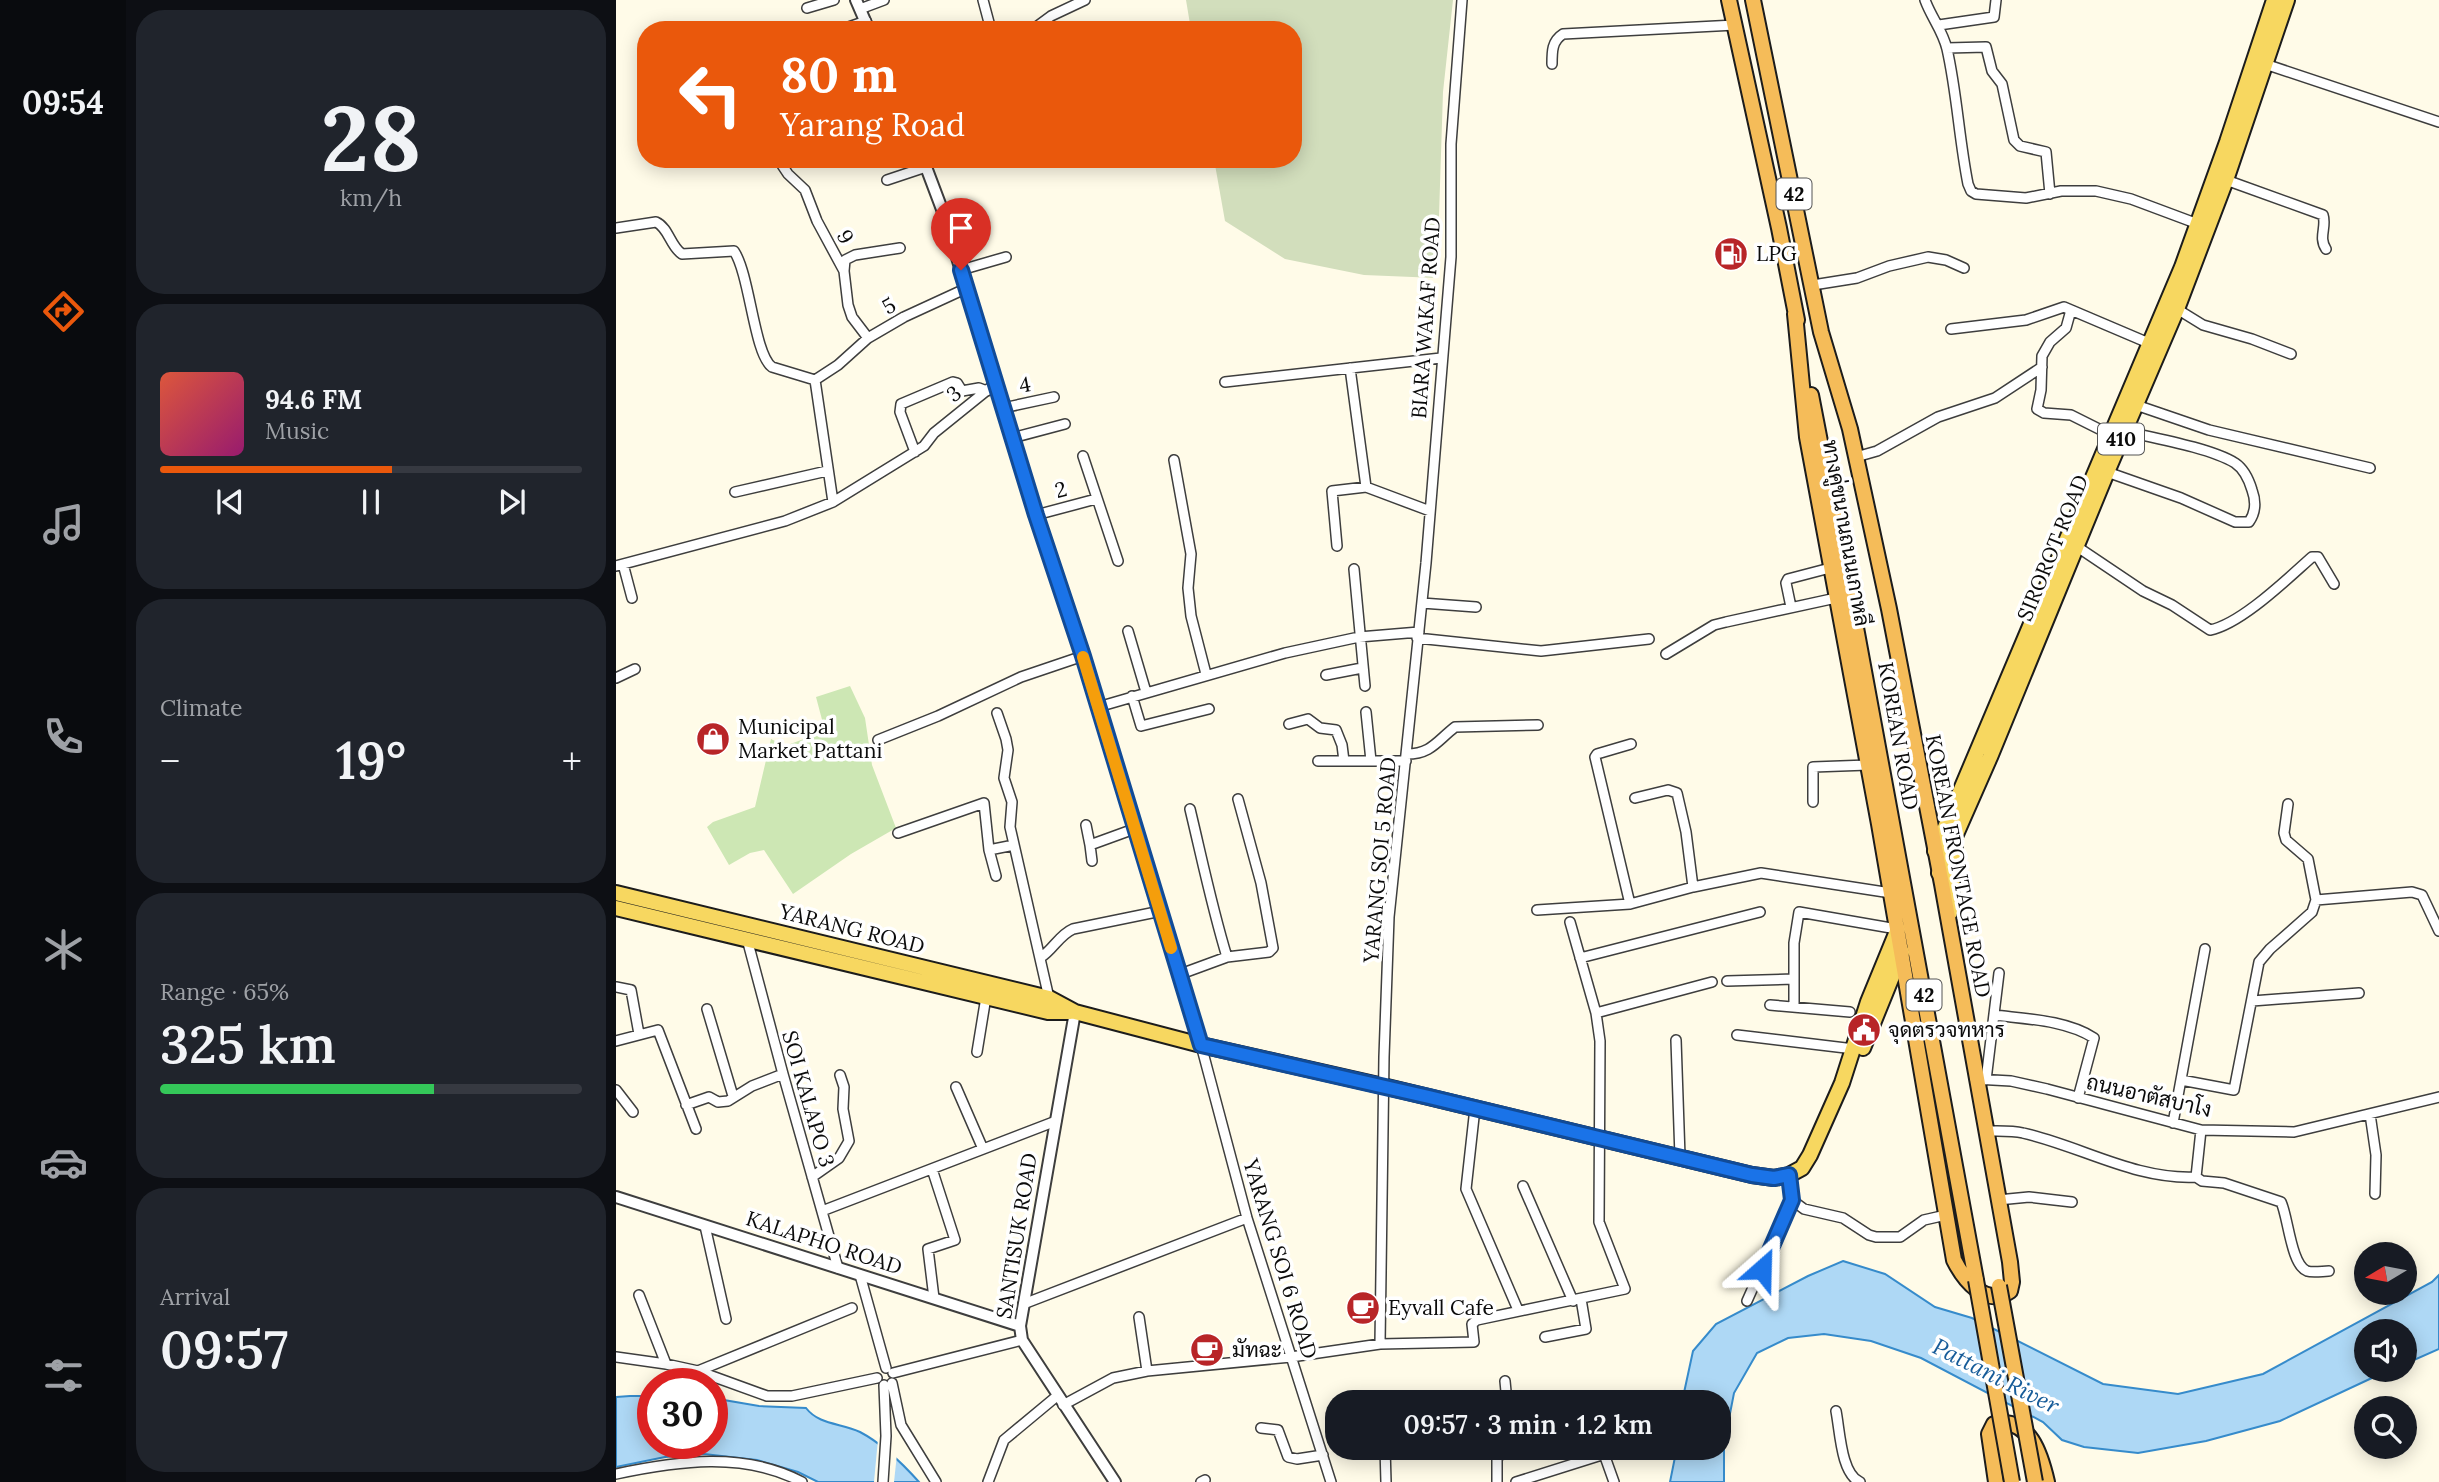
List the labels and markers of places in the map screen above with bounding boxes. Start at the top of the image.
pin [931,198,991,270]
fuel station icon: LPG [1712,235,1750,273]
place label: LPG [1756,240,1797,267]
place label: Municipal Market Pattani [738,713,882,764]
shop icon: Municipal Market Pattani [694,720,732,758]
public building icon: จุดตรวจทหาร [1845,1011,1883,1049]
place label: จุดตรวจทหาร [1888,1016,2005,1044]
cafe icon: Eyvall Cafe [1344,1289,1382,1327]
place label: Eyvall Cafe [1388,1294,1494,1321]
cafe icon: มัทฉะ [1188,1331,1226,1369]
place label: มัทฉะ [1232,1336,1282,1363]

